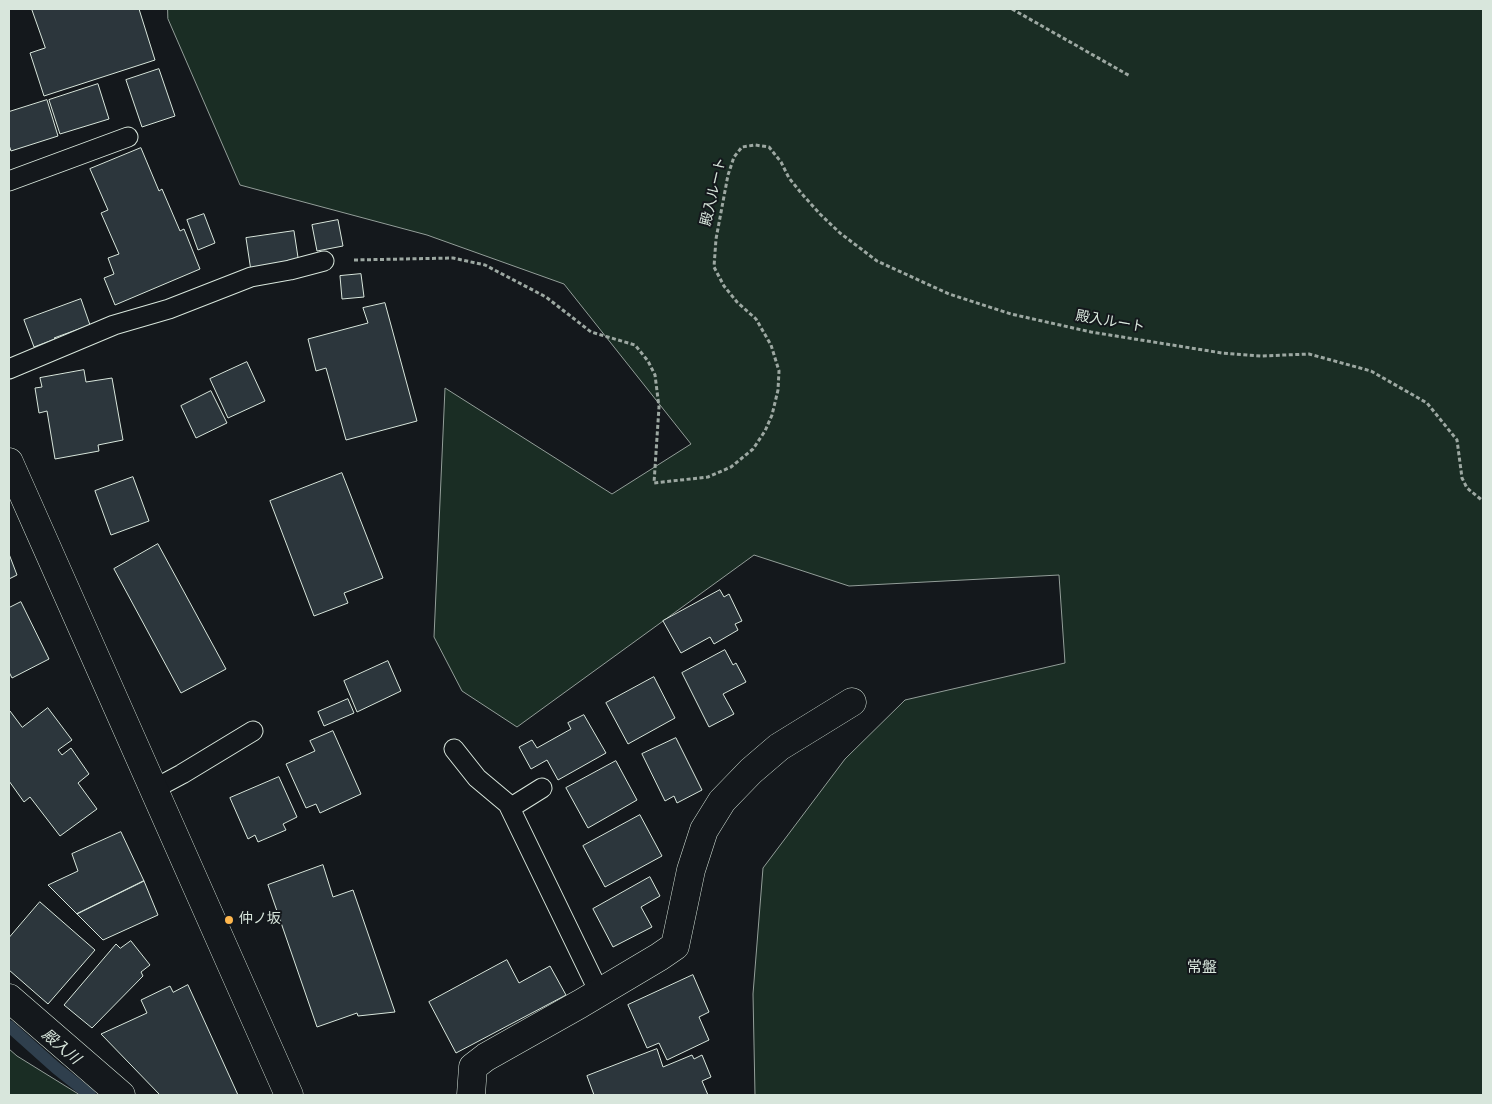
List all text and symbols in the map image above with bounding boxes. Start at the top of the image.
street label: 殿入ルート [699,156,731,228]
street label: 殿入ルート [1074,309,1146,337]
place label: 仲ノ坂 [239,912,281,928]
marker: 仲ノ坂 [223,914,235,926]
district label: 常盤 [1187,960,1217,978]
water label: 殿入川 [37,1027,83,1069]

